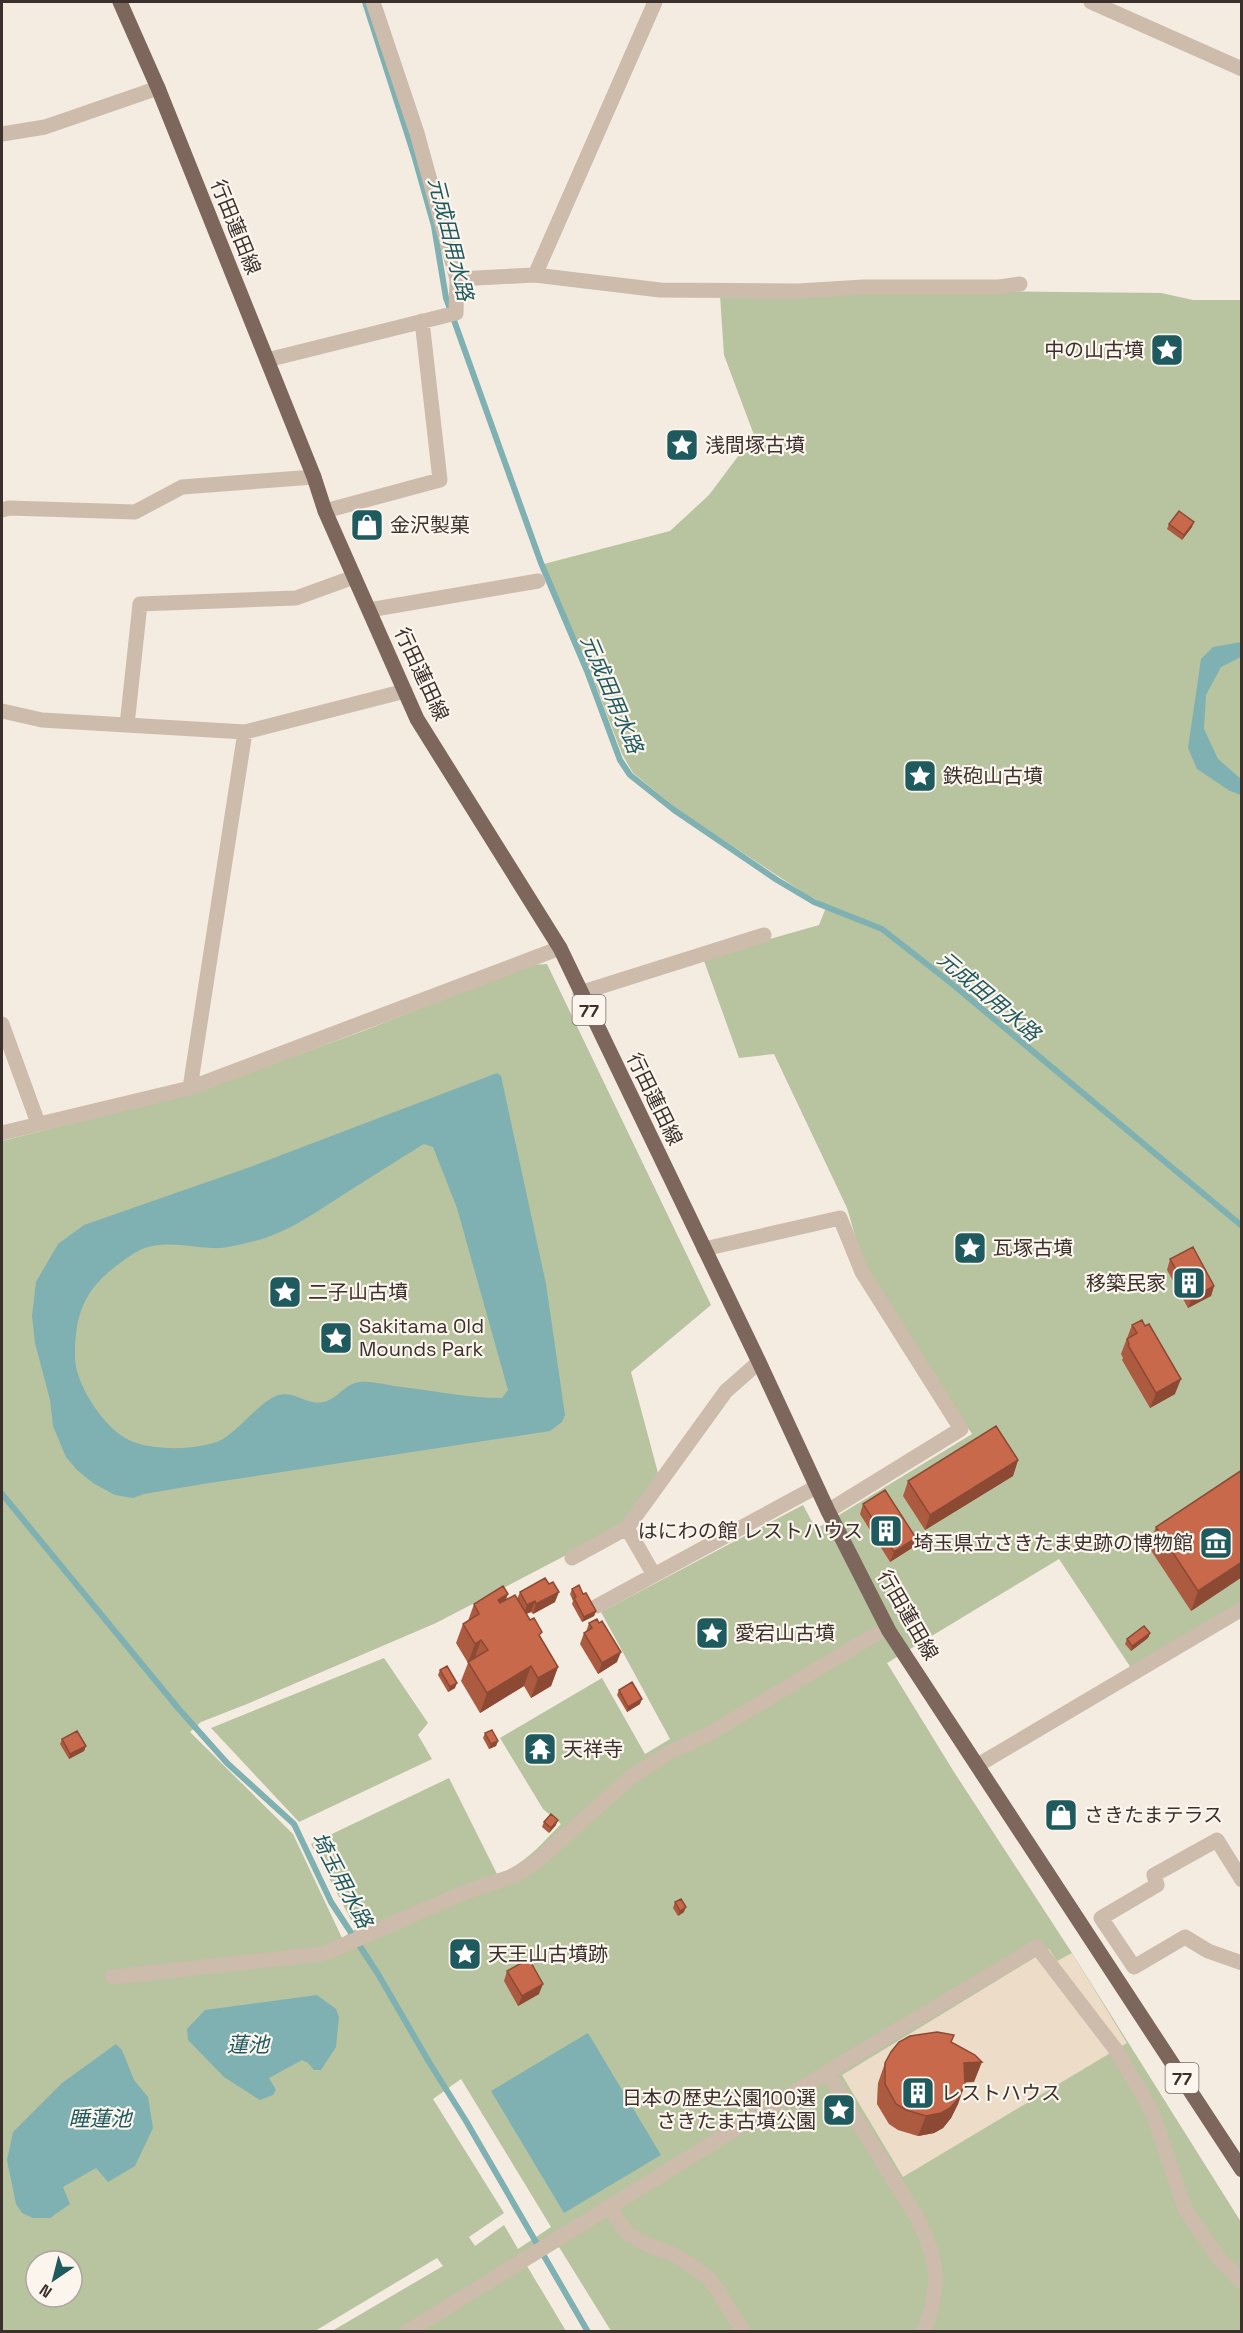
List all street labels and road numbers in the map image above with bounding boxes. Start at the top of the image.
street label: 行田蓮田線 [205,176,267,278]
street label: 行田蓮田線 [389,623,455,725]
road number: 77 [572,995,606,1025]
street label: 行田蓮田線 [621,1048,689,1150]
street label: 行田蓮田線 [872,1565,944,1665]
road number: 77 [1166,2063,1198,2093]

